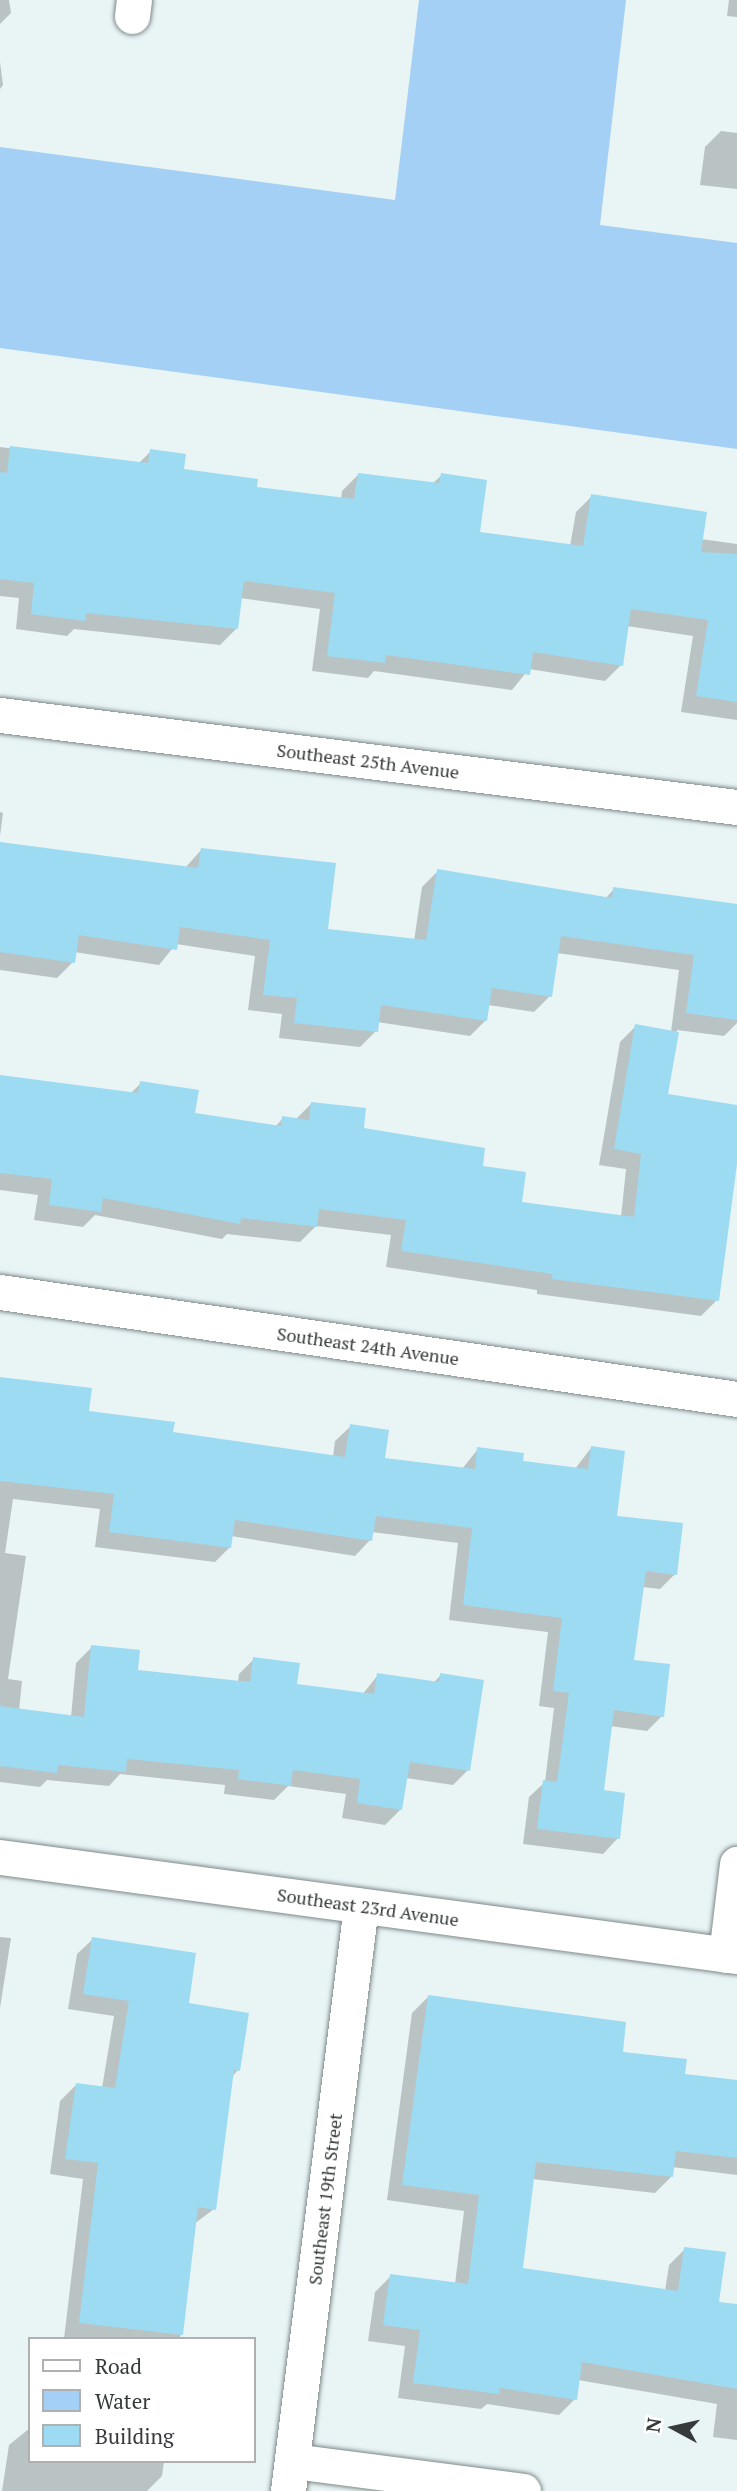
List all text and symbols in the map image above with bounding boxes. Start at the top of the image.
street label: Southeast 25th Avenue [275,739,461,783]
street label: Southeast 24th Avenue [275,1323,461,1369]
street label: Southeast 23rd Avenue [276,1884,460,1930]
street label: Southeast 19th Street [304,2112,346,2286]
legend [28,2337,256,2463]
text: Road [95,2352,142,2380]
text: Water [95,2387,150,2415]
north arrow [639,2393,709,2463]
text: N [639,2416,666,2434]
text: Building [95,2422,174,2450]

